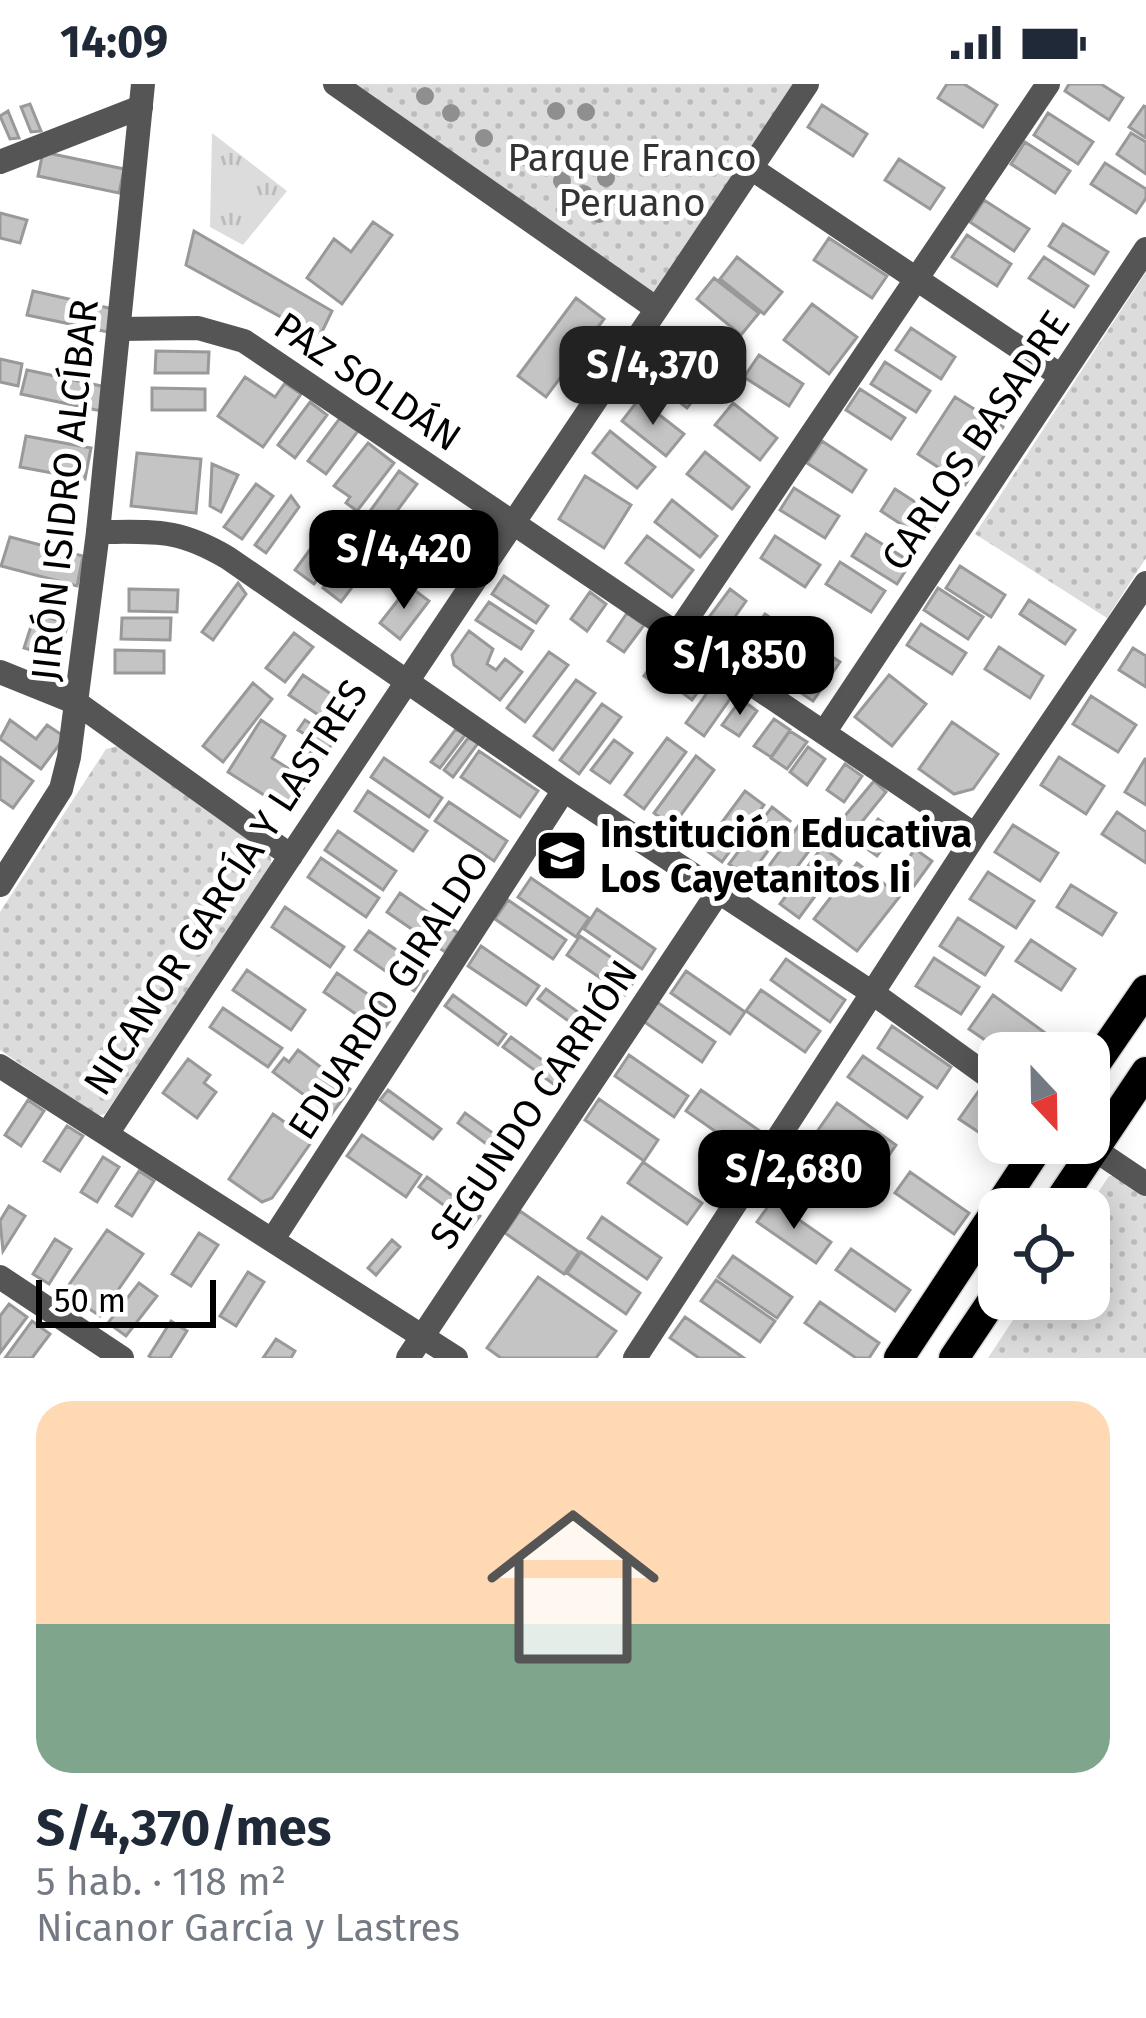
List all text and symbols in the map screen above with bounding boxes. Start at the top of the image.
text: 14:09 [60,15,168,69]
park label: Parque Franco Peruano [507,135,757,226]
street label: JIRÓN ISIDRO ALCÍBAR [22,297,108,683]
street label: CARLOS BASADRE [872,302,1080,579]
street label: PAZ SOLDÁN [266,303,469,461]
pin: S/4,370 [542,326,764,428]
text: S/4,370 [586,342,720,388]
pin: S/4,420 [293,510,515,612]
text: S/4,420 [336,526,472,572]
pin: S/1,850 [629,616,851,718]
text: S/1,850 [673,632,807,678]
street label: NICANOR GARCÍA Y LASTRES [74,671,377,1104]
place label: Institución Educativa Los Cayetanitos Ii [600,811,972,902]
school or university icon: Institución Educativa Los Cayetanitos Ii [533,827,589,883]
street label: EDUARDO GIRALDO [279,843,499,1148]
street label: SEGUNDO CARRIÓN [420,952,647,1257]
north arrow [978,1032,1110,1164]
map controls [978,1032,1110,1320]
pin: S/2,680 [683,1130,905,1232]
text: S/2,680 [725,1146,863,1192]
button: locate [978,1188,1110,1320]
scale bar [36,1274,216,1327]
text: 50 m [54,1281,126,1321]
icon: home [465,1479,681,1695]
text: S/4,370/mes [36,1797,331,1859]
text: 5 hab. · 118 m² [36,1859,286,1905]
text: Nicanor García y Lastres [36,1905,460,1951]

